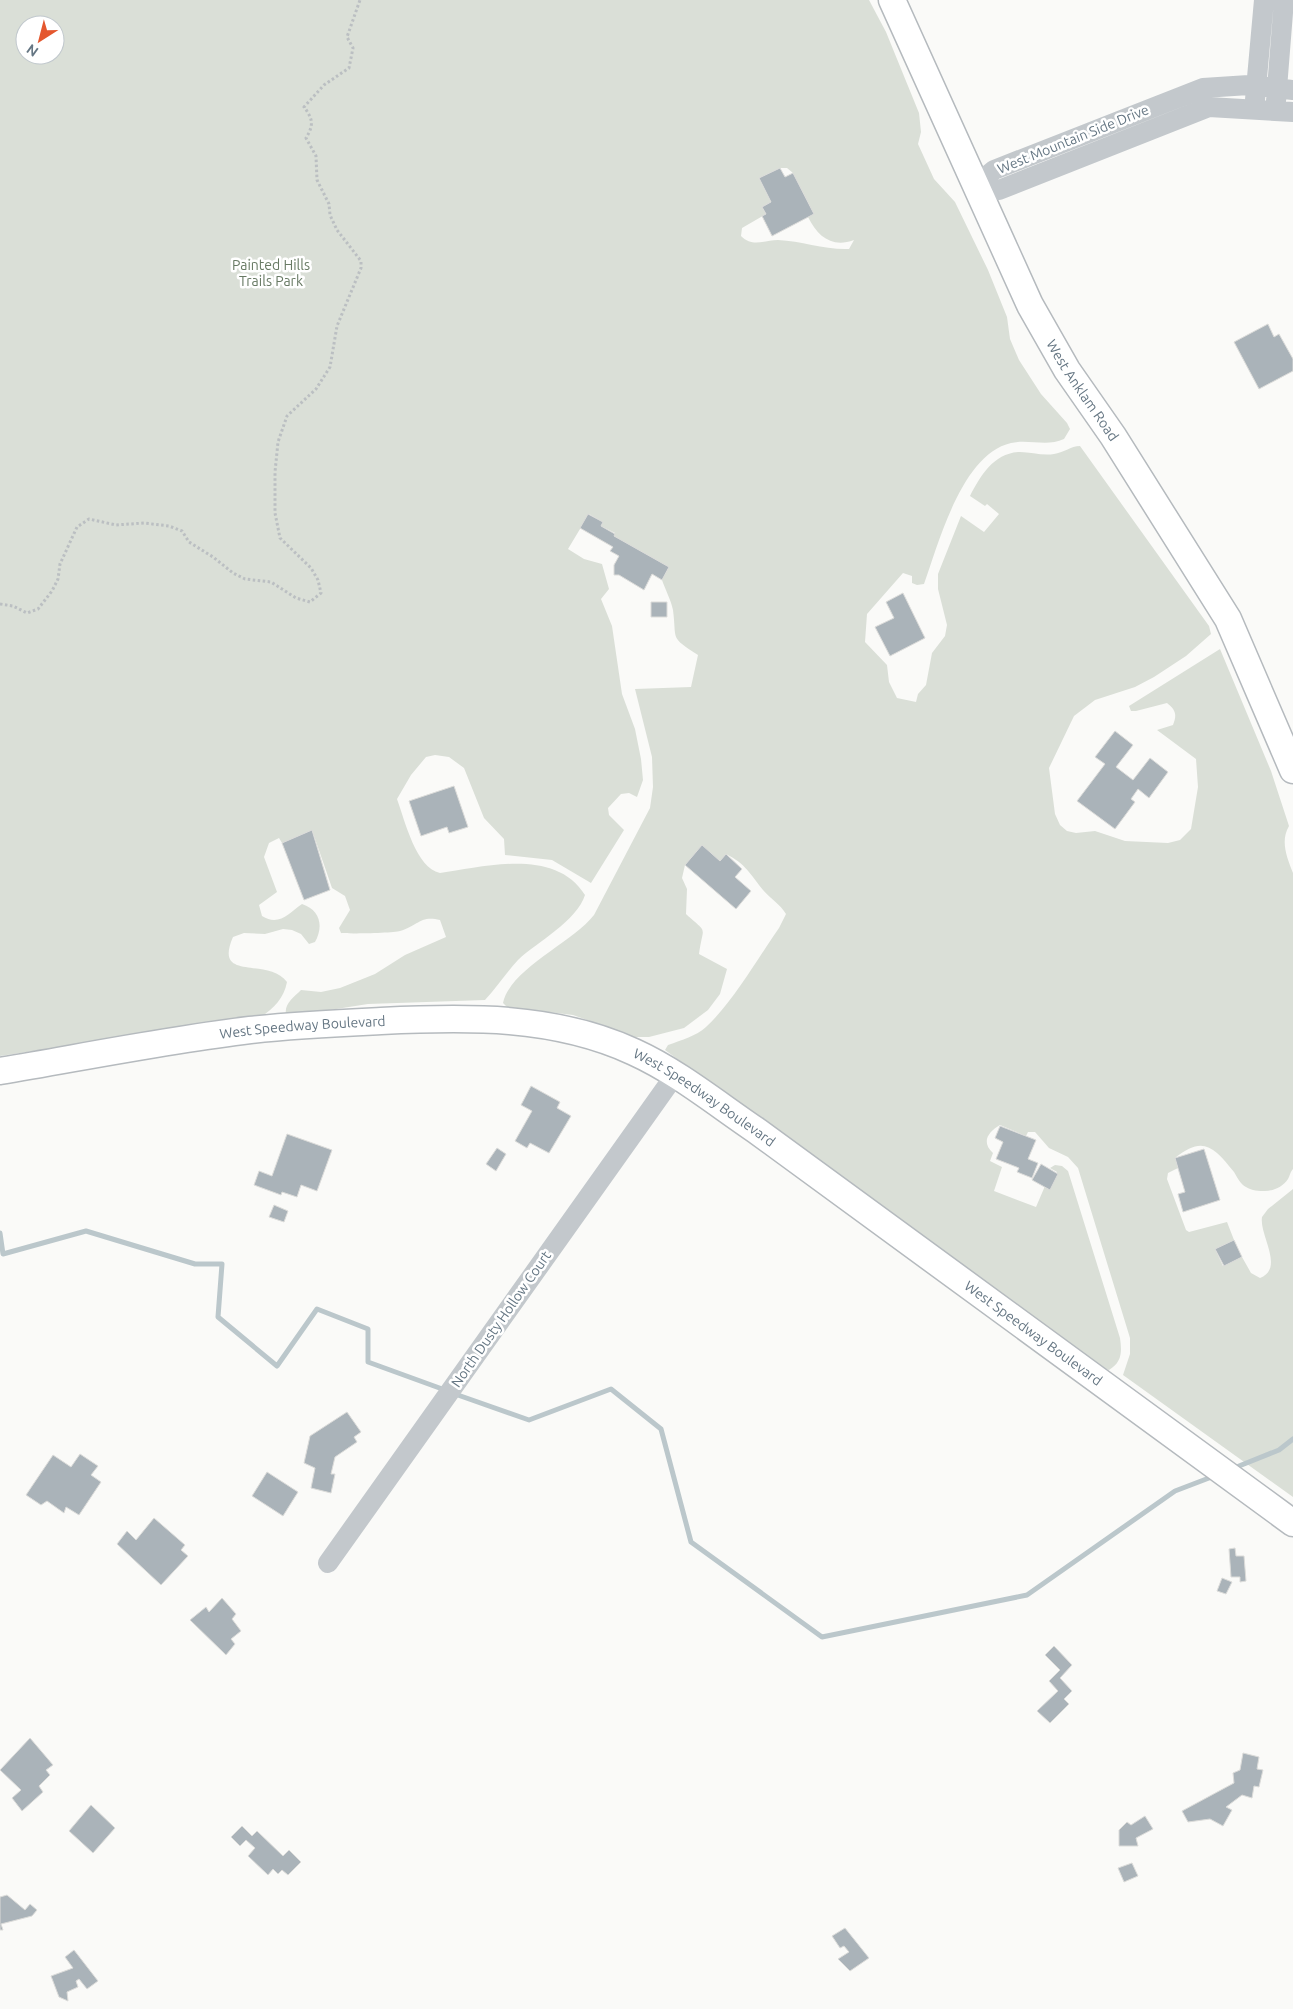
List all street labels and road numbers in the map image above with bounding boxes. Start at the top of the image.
street label: West Mountain Side Drive [995,101,1151,177]
street label: West Anklam Road [1043,337,1122,444]
street label: West Speedway Boulevard [219,1013,386,1042]
street label: West Speedway Boulevard [631,1045,778,1150]
street label: North Dusty Hollow Court [448,1247,554,1390]
street label: West Speedway Boulevard [961,1278,1105,1389]

